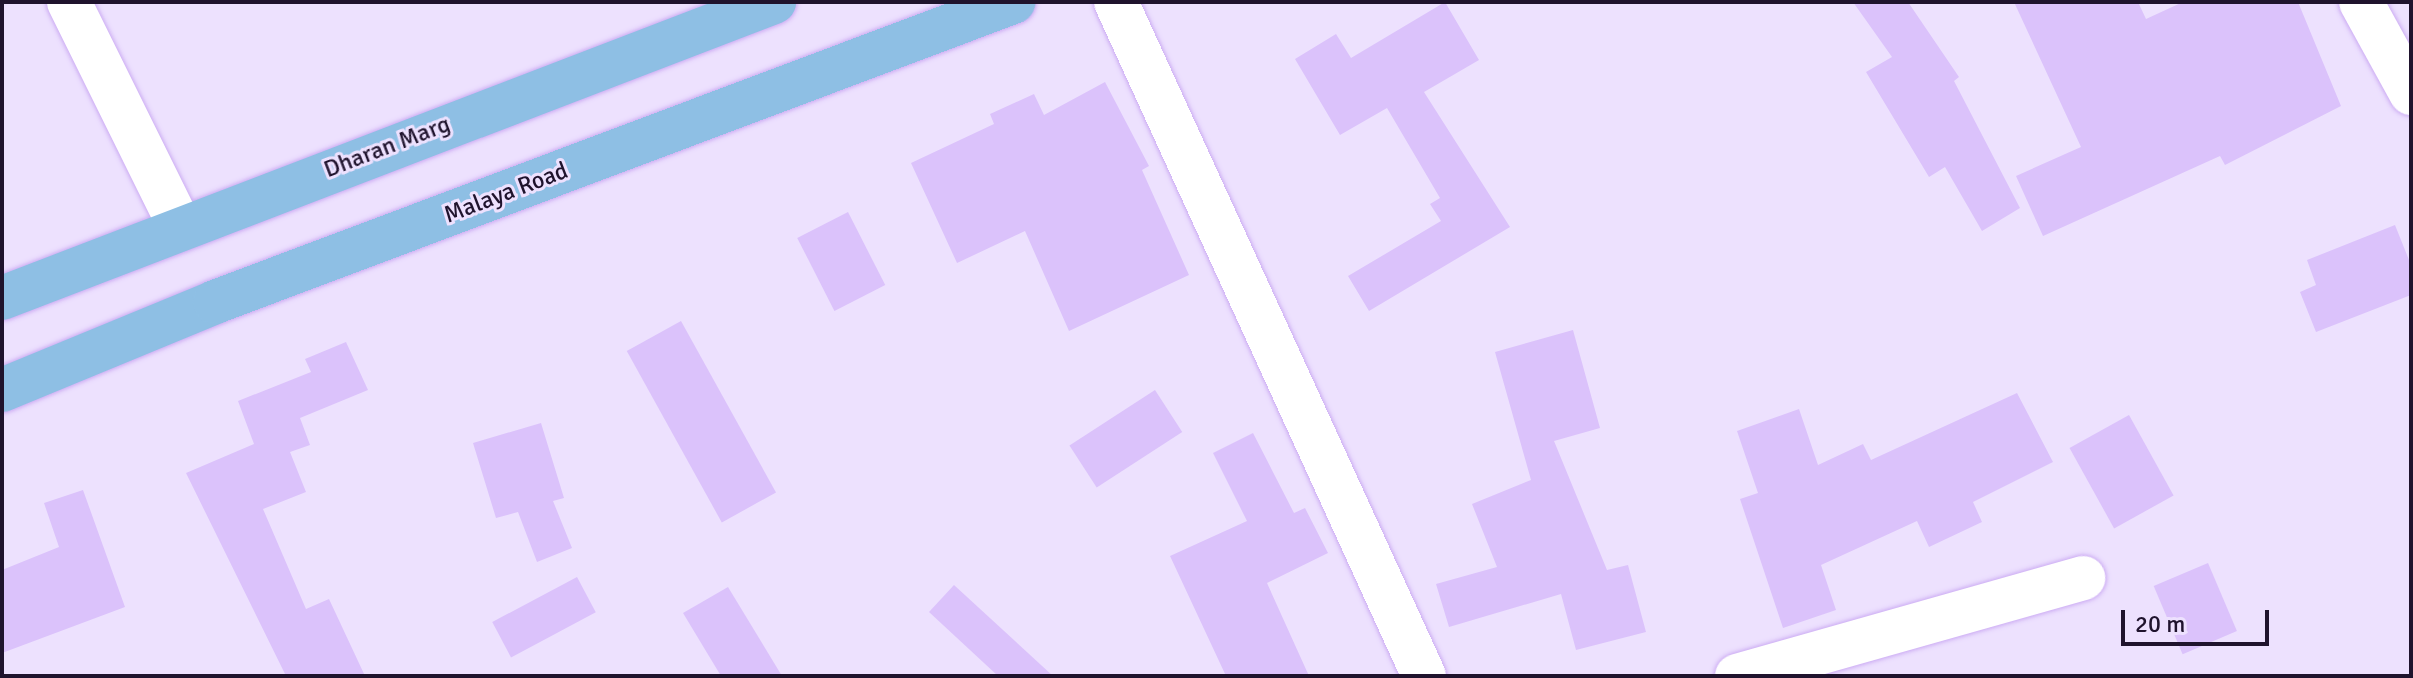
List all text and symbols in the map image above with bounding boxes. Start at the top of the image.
street label: Dharan Marg [320,110,454,184]
street label: Malaya Road [440,156,572,230]
scale bar [2125,594,2273,644]
text: 20 m [2135,609,2185,639]

